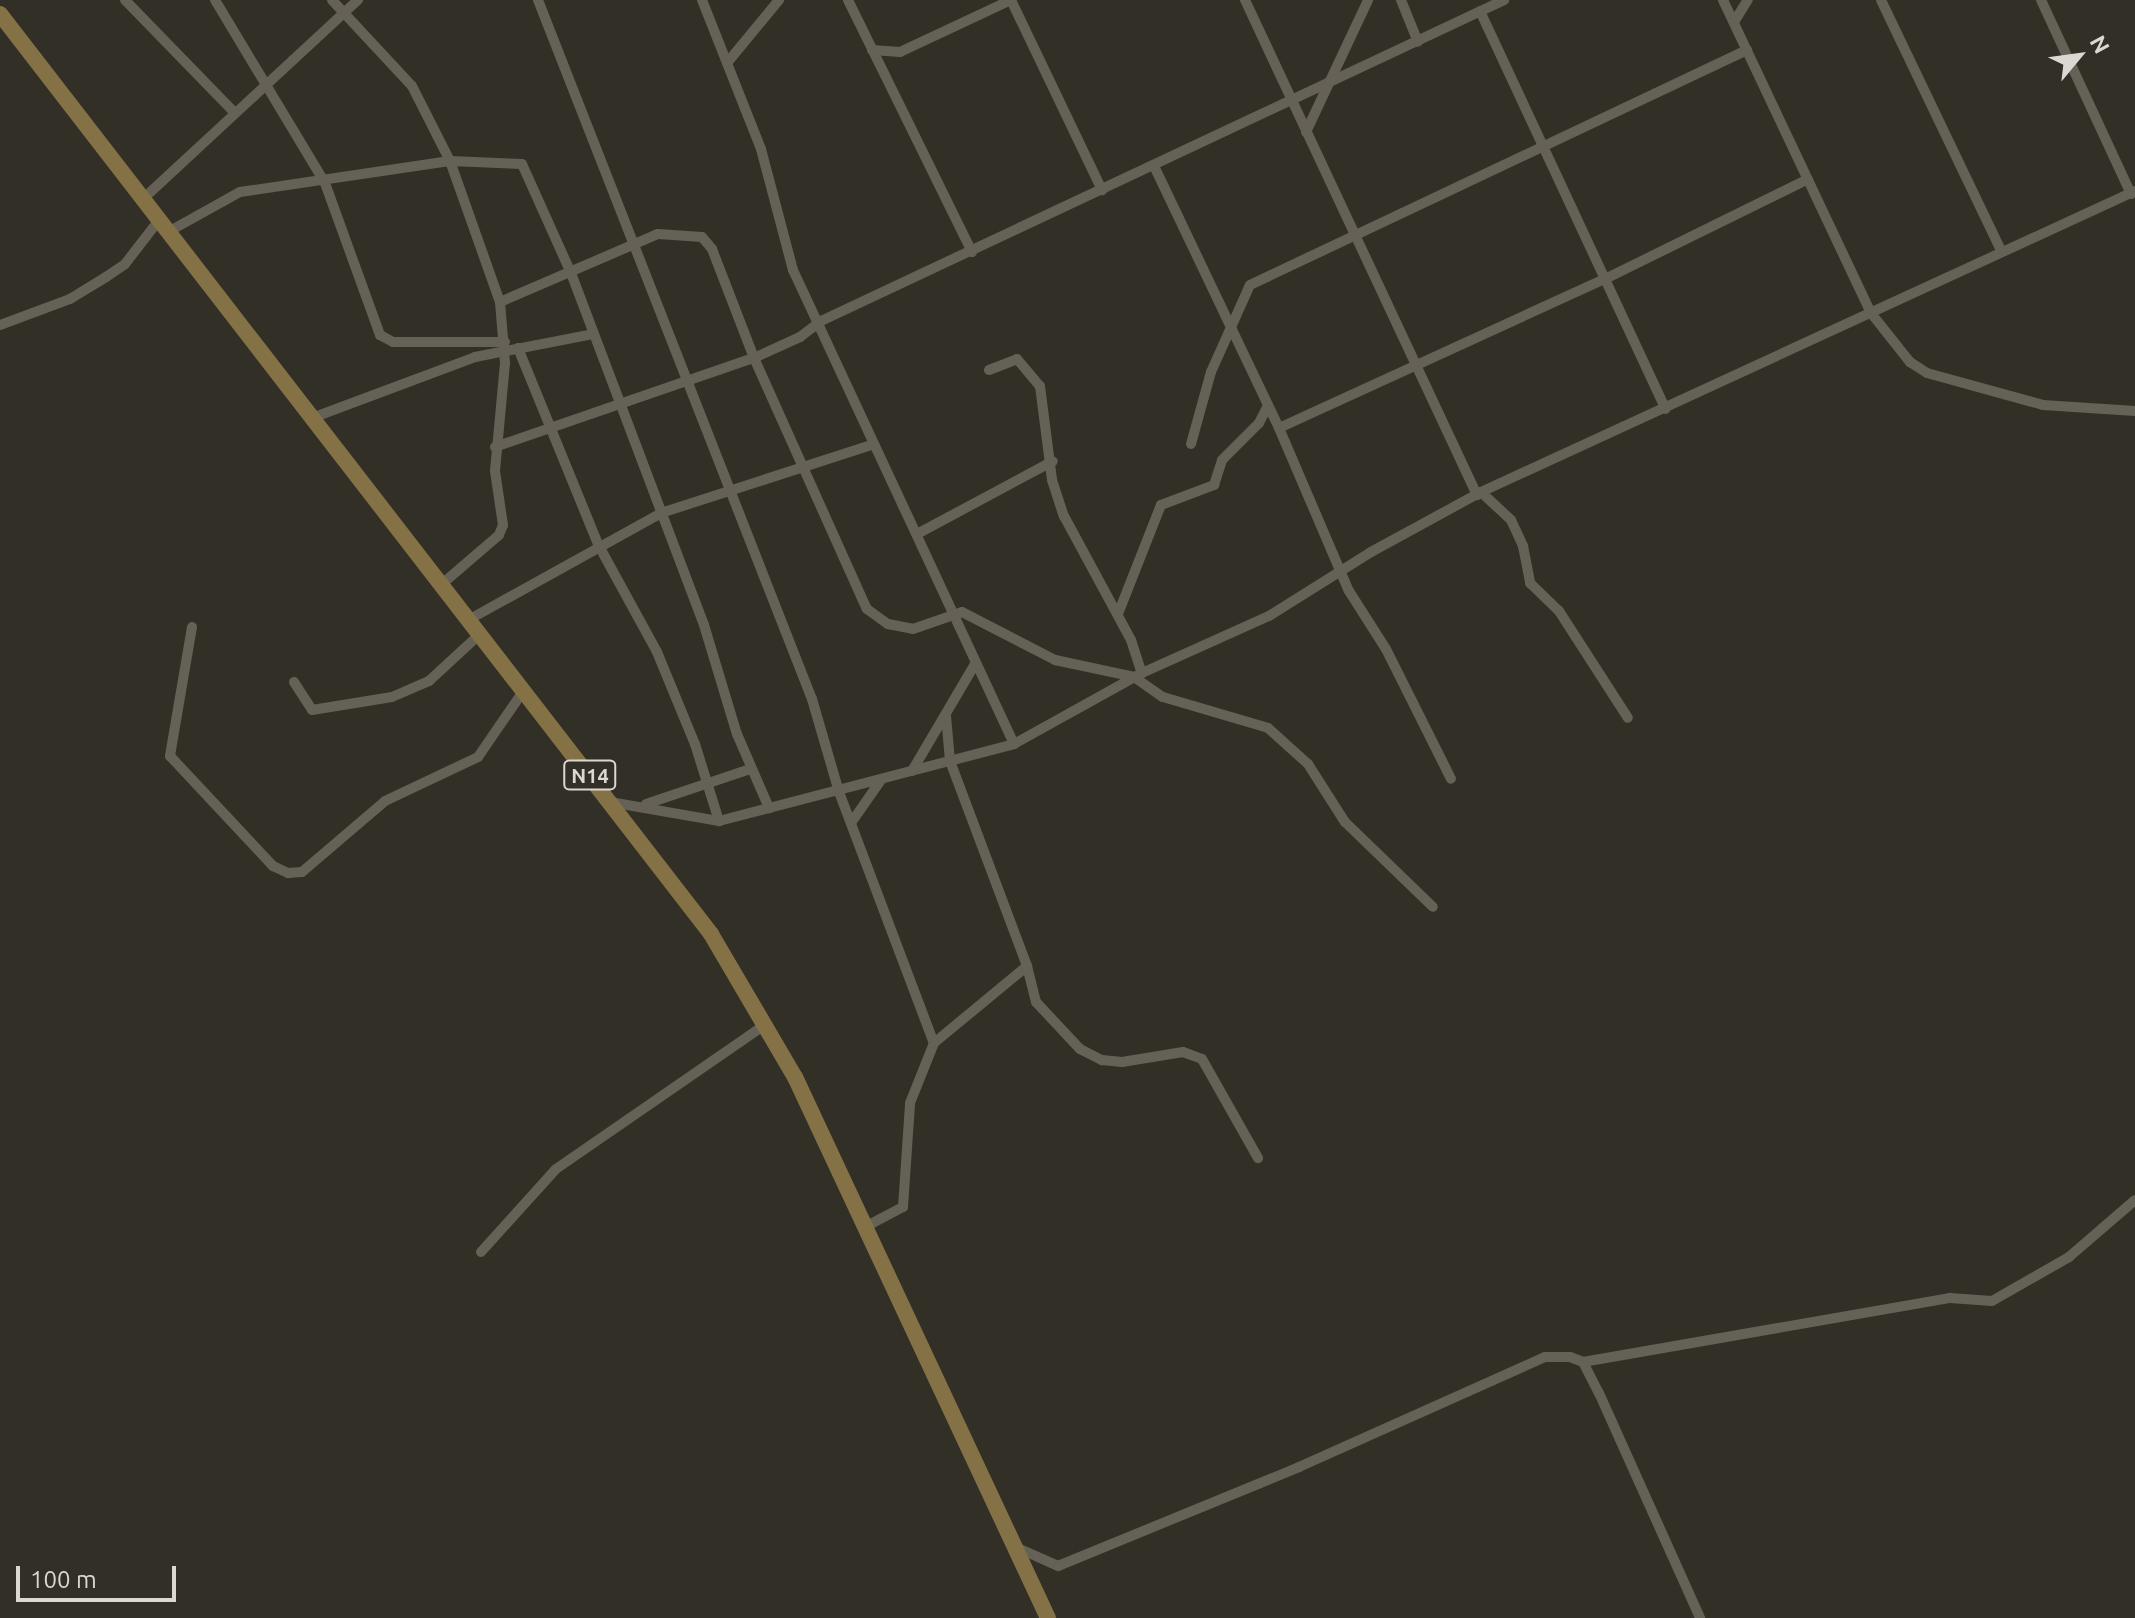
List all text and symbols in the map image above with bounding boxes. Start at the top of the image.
north arrow [2039,16,2119,96]
text: N [2086,31,2115,57]
road number: N14 [562,759,618,791]
scale bar [20,1550,180,1600]
text: 100 m [30,1566,97,1593]

